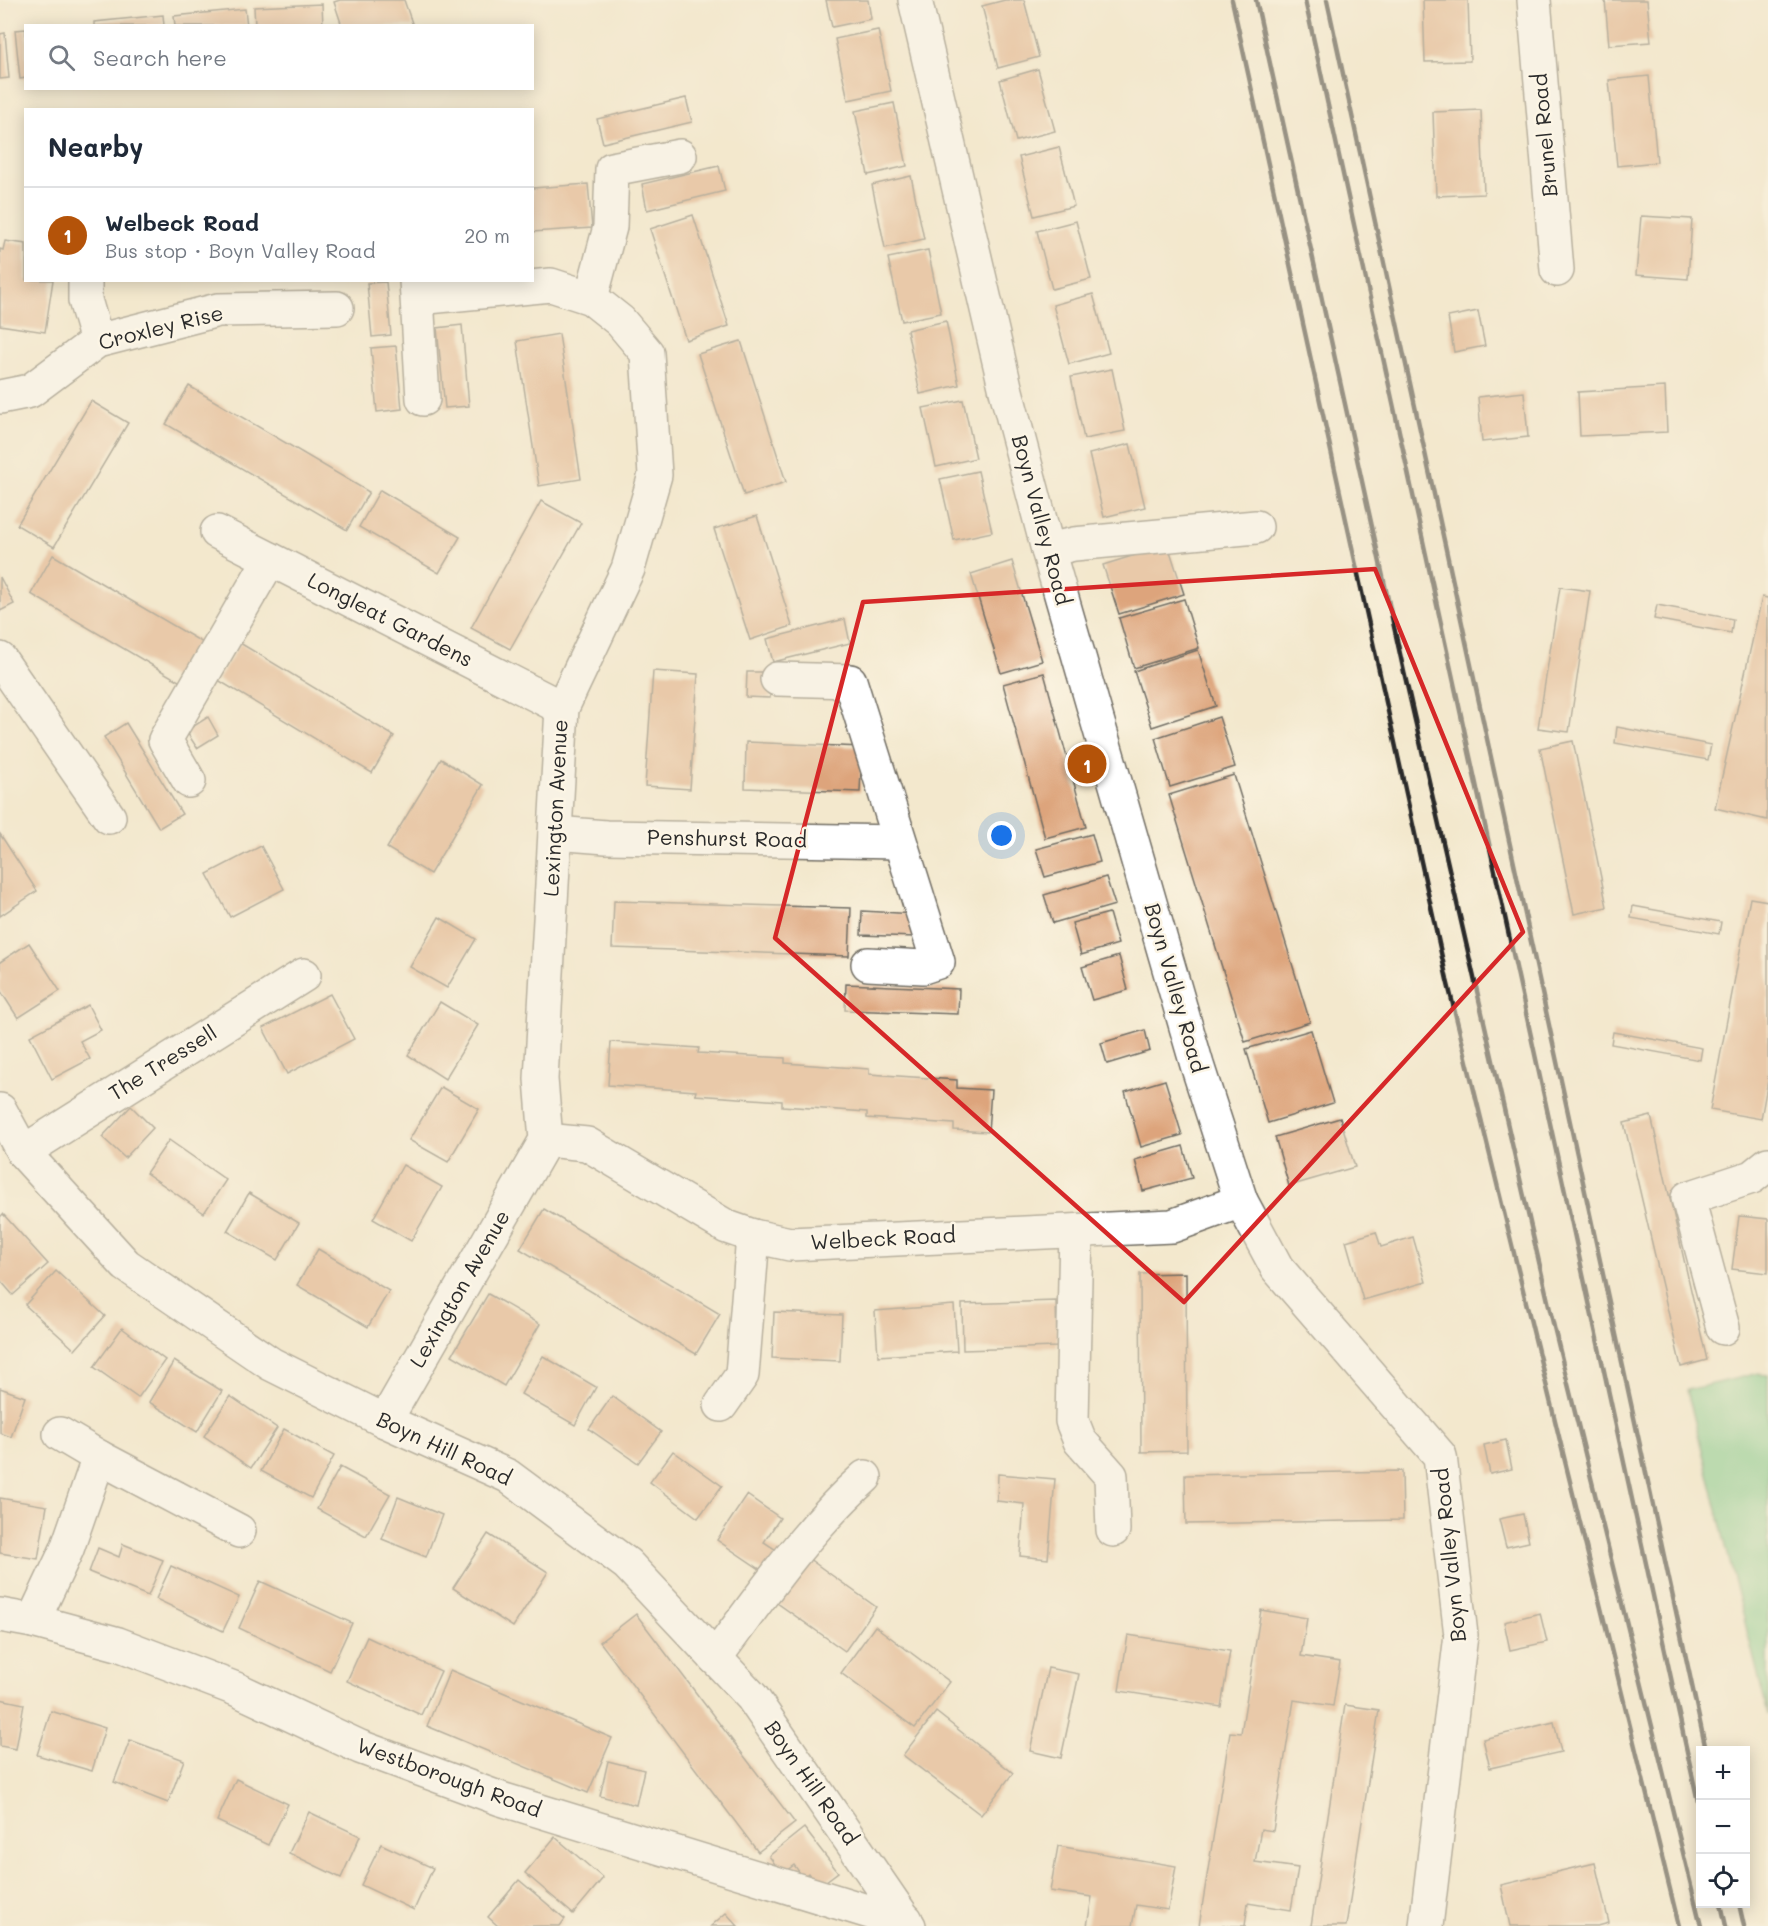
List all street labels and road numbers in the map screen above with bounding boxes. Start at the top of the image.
street label: Brunel Road [1525,72,1562,198]
street label: Croxley Rise [95,298,226,355]
street label: Boyn Valley Road [1007,432,1078,608]
street label: Longleat Gardens [303,565,478,672]
street label: Lexington Avenue [536,718,573,897]
street label: Penshurst Road [647,823,807,852]
street label: Boyn Valley Road [1139,900,1214,1075]
street label: The Tressell [103,1018,221,1106]
street label: Lexington Avenue [403,1205,515,1372]
street label: Welbeck Road [810,1220,956,1255]
street label: Boyn Hill Road [373,1405,516,1491]
street label: Boyn Valley Road [1426,1467,1471,1644]
street label: Boyn Hill Road [759,1715,865,1850]
street label: Westborough Road [354,1731,545,1822]

